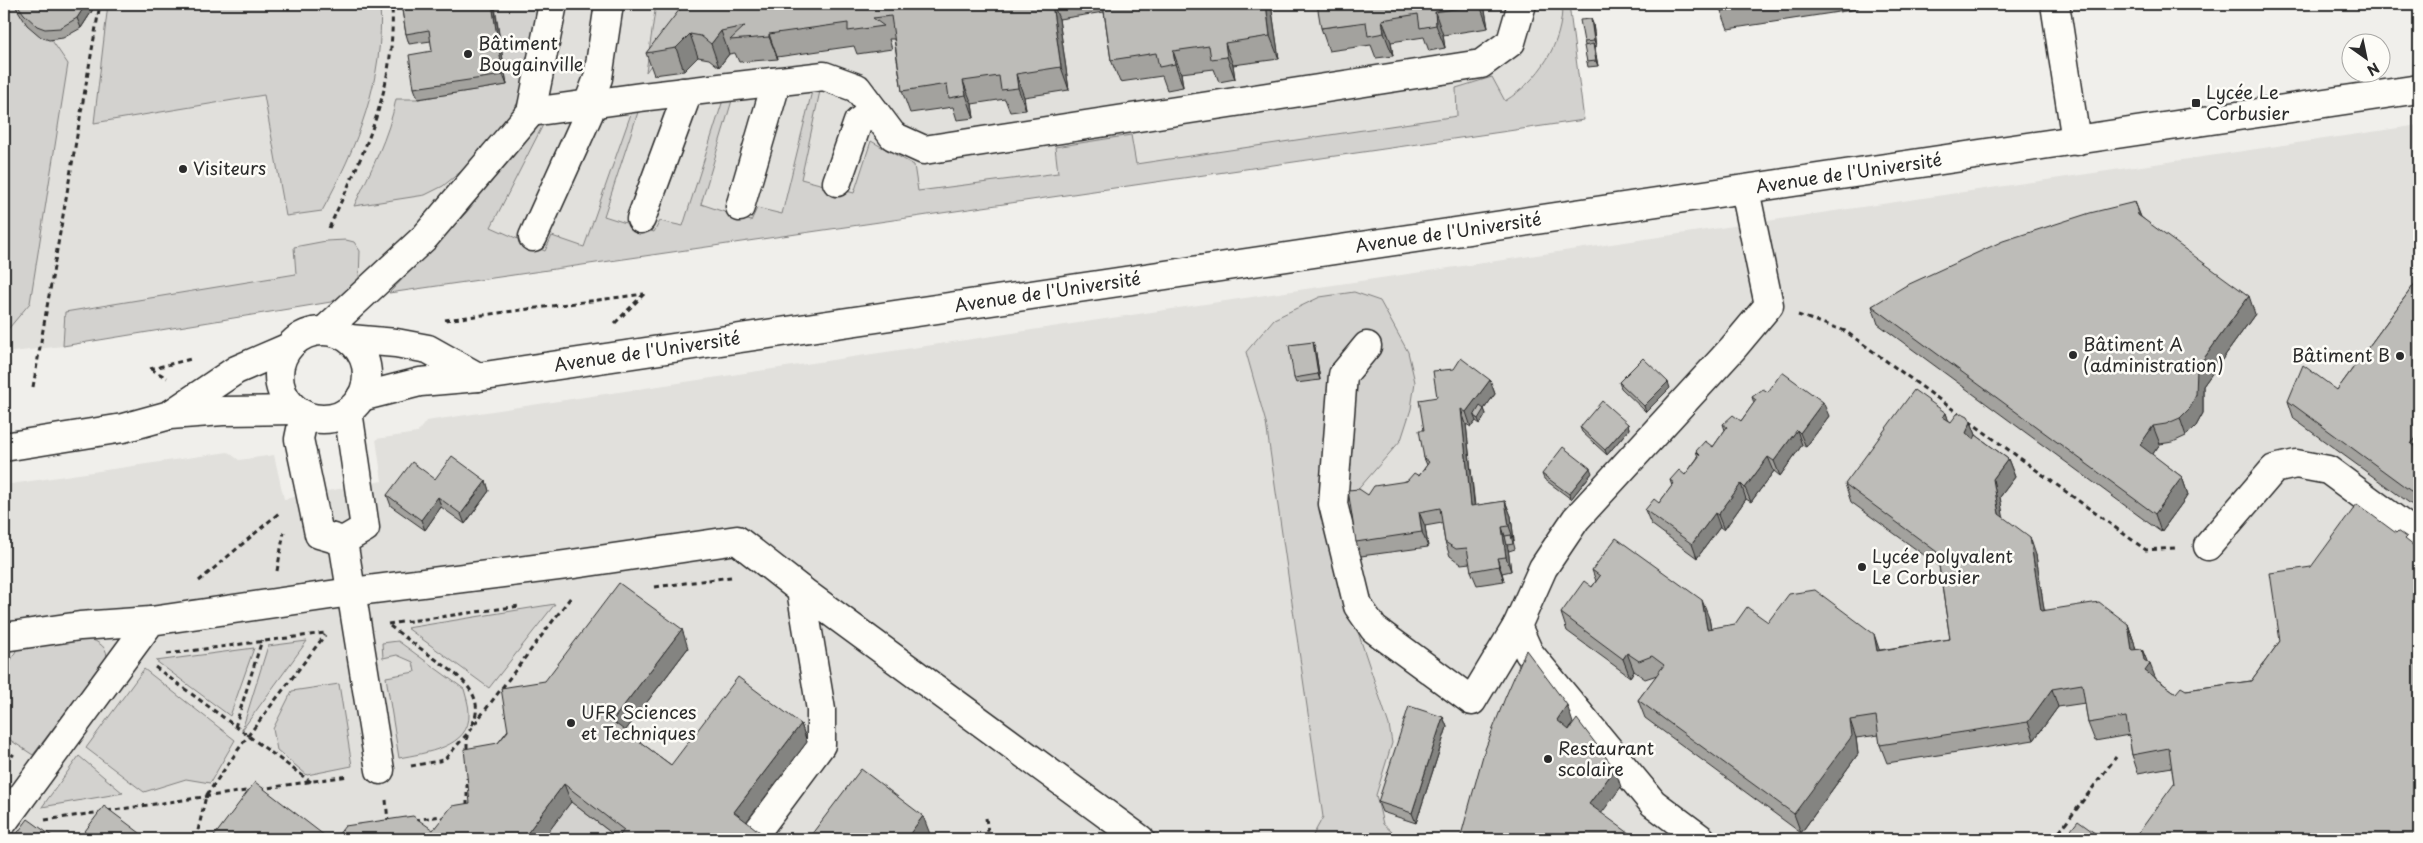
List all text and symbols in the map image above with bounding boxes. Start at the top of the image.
place label: Bâtiment Bougainville [478,29,584,77]
north arrow [2340,32,2390,82]
marker: Bâtiment Bougainville [462,48,474,60]
text: N [2363,57,2384,81]
place label: Lycée Le Corbusier [2206,78,2290,126]
marker: Lycée Le Corbusier [2190,97,2202,109]
street label: Avenue de l'Université [1754,145,1944,199]
place label: Visiteurs [193,154,266,181]
marker: Visiteurs [177,163,189,175]
street label: Avenue de l'Université [1353,204,1543,259]
street label: Avenue de l'Université [952,264,1142,318]
street label: Avenue de l'Université [552,323,742,378]
place label: Bâtiment A (administration) [2083,330,2224,378]
place label: Bâtiment B [2292,341,2390,368]
marker: Bâtiment A (administration) [2067,349,2079,361]
marker: Bâtiment B [2394,350,2406,362]
place label: Lycée polyvalent Le Corbusier [1872,542,2013,590]
marker: Lycée polyvalent Le Corbusier [1856,561,1868,573]
place label: UFR Sciences et Techniques [581,698,696,746]
marker: UFR Sciences et Techniques [565,717,577,729]
place label: Restaurant scolaire [1558,734,1654,782]
marker: Restaurant scolaire [1542,753,1554,765]

